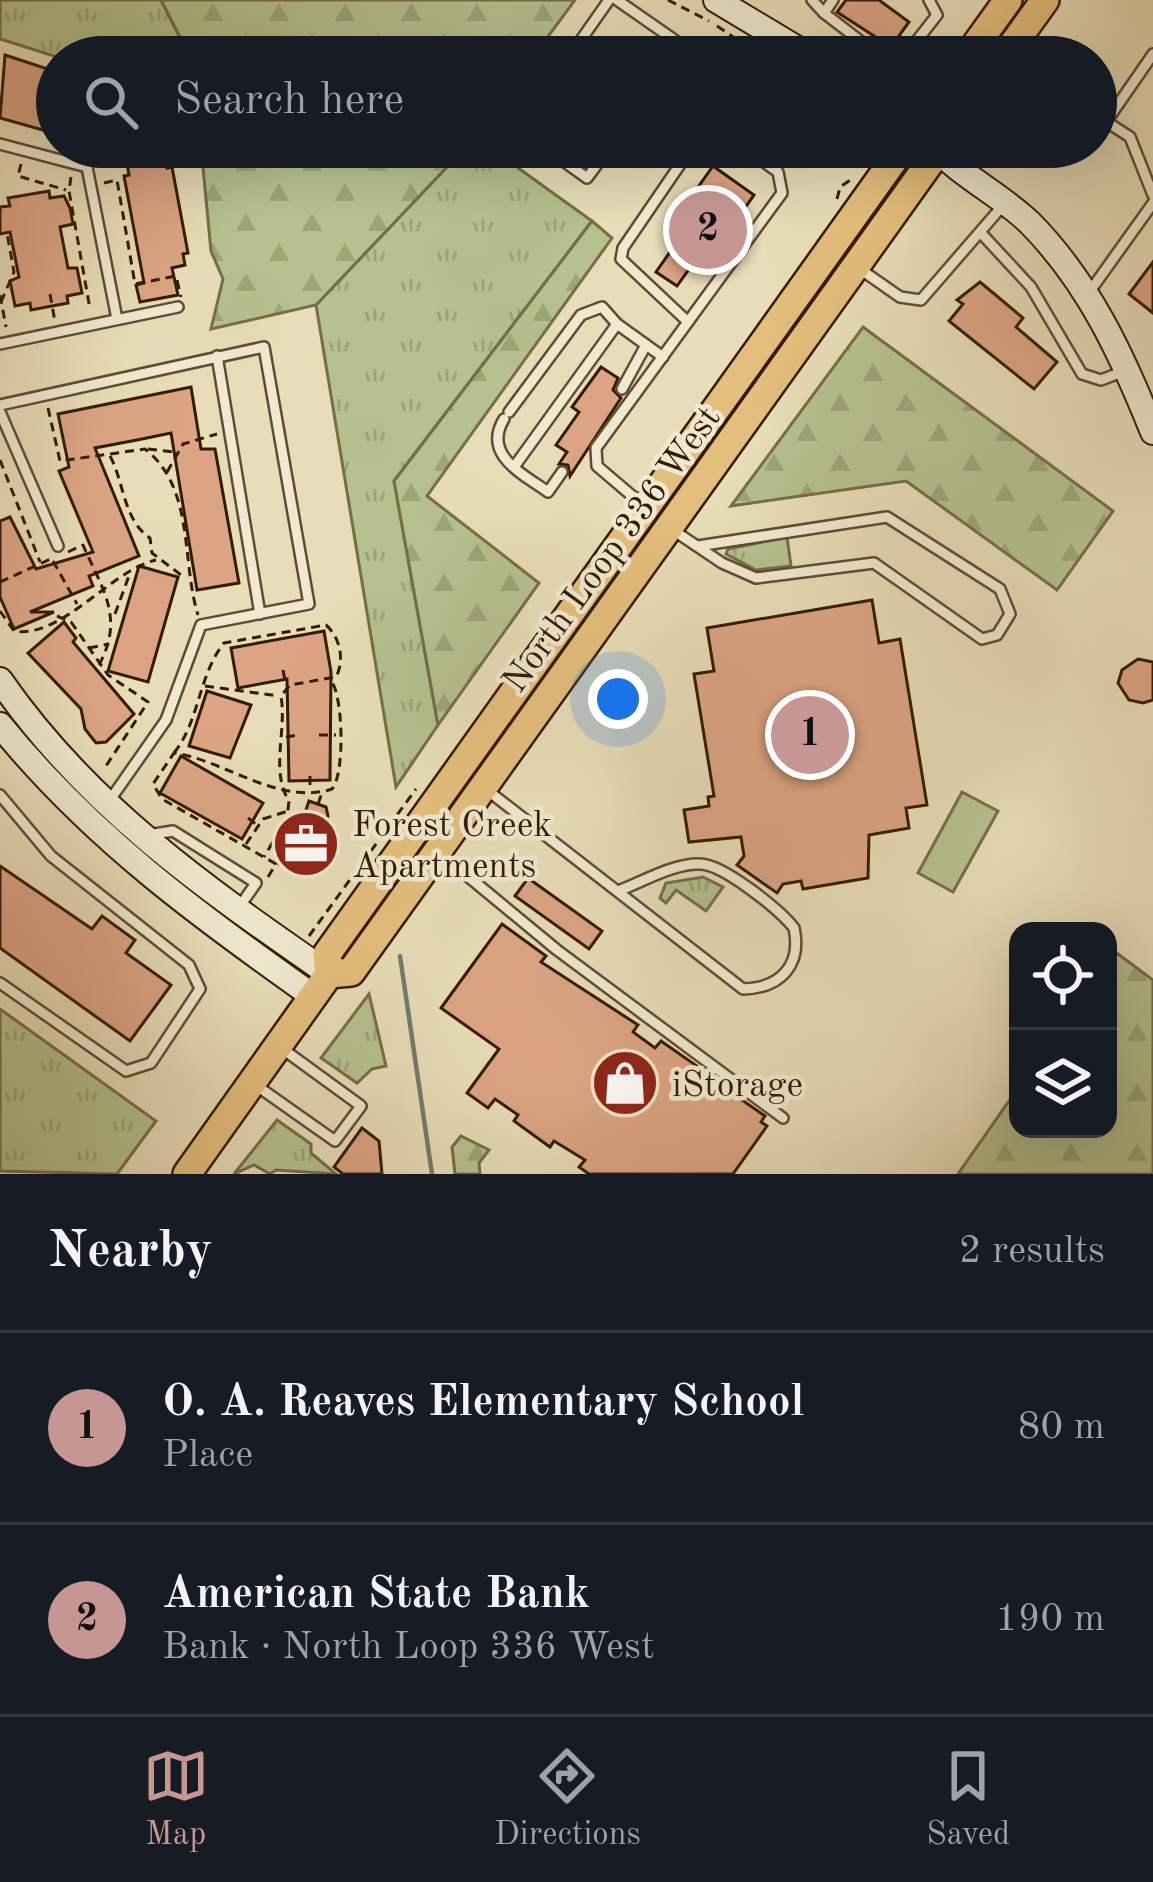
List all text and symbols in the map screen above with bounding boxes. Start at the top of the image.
search box [36,36,1117,168]
icon: search [78,69,144,135]
text: Search here [174,79,404,124]
pin: 2 [669,185,747,275]
street label: North Loop 336 West [498,401,729,700]
your location [588,669,648,729]
pin: 1 [771,690,849,780]
office icon: Forest Creek Apartments [271,809,341,879]
place label: Forest Creek Apartments [352,809,552,886]
map controls [1009,922,1117,1138]
button: locate [1009,922,1117,1030]
button: layers [1009,1030,1117,1138]
shop icon: iStorage [590,1048,660,1118]
place label: iStorage [672,1069,803,1105]
text: Nearby [48,1227,213,1278]
text: 2 results [959,1232,1105,1271]
text: O. A. Reaves Elementary School [162,1381,804,1426]
text: 1 [76,1408,98,1447]
text: 80 m [1018,1408,1105,1447]
text: Place [162,1436,253,1475]
text: American State Bank [162,1573,590,1618]
text: 2 [76,1600,98,1639]
text: 190 m [995,1600,1105,1639]
text: Bank · North Loop 336 West [162,1628,655,1667]
tab: Map [143,1743,209,1856]
tab: Directions [494,1743,641,1856]
tab: Saved [926,1743,1010,1856]

